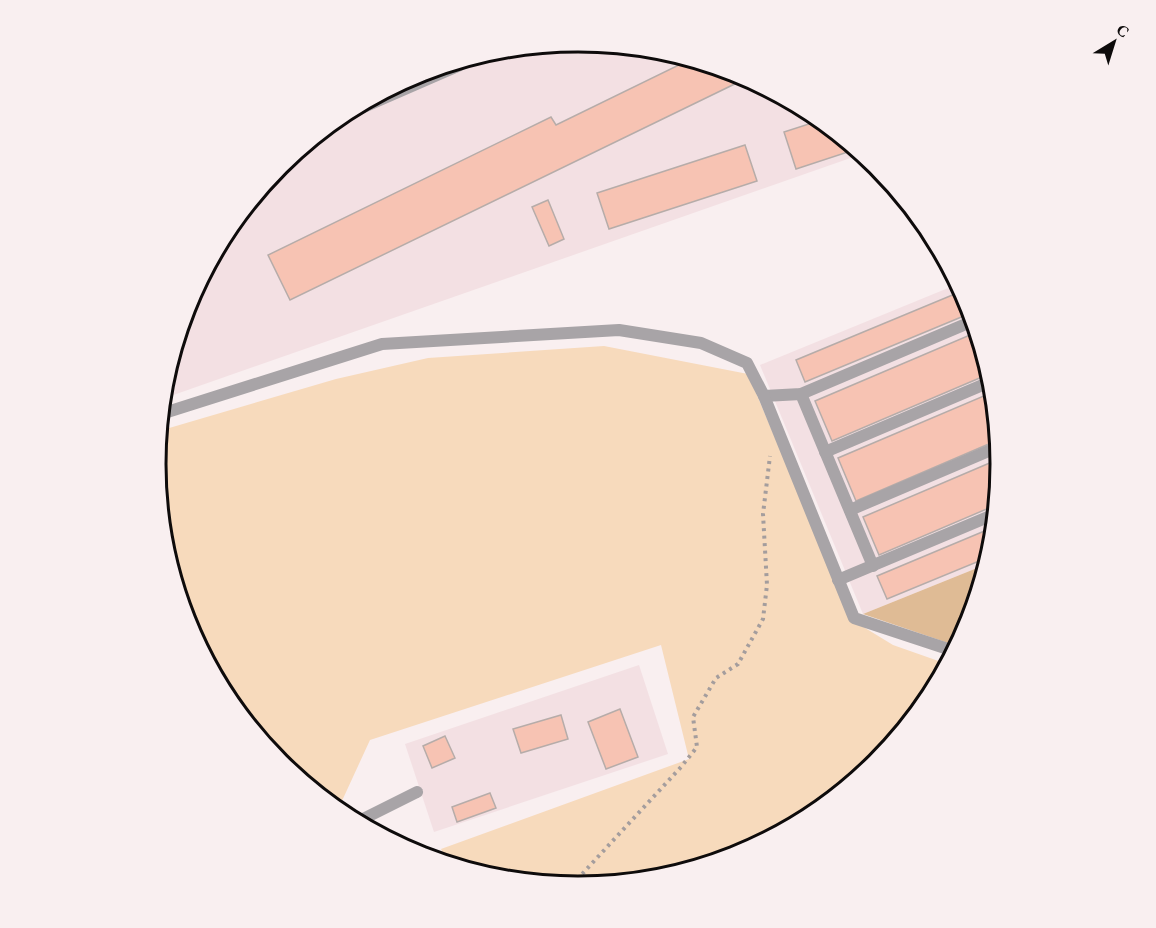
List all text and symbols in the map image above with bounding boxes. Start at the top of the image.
north arrow [1084,12,1144,72]
text: С [1111,18,1134,44]

